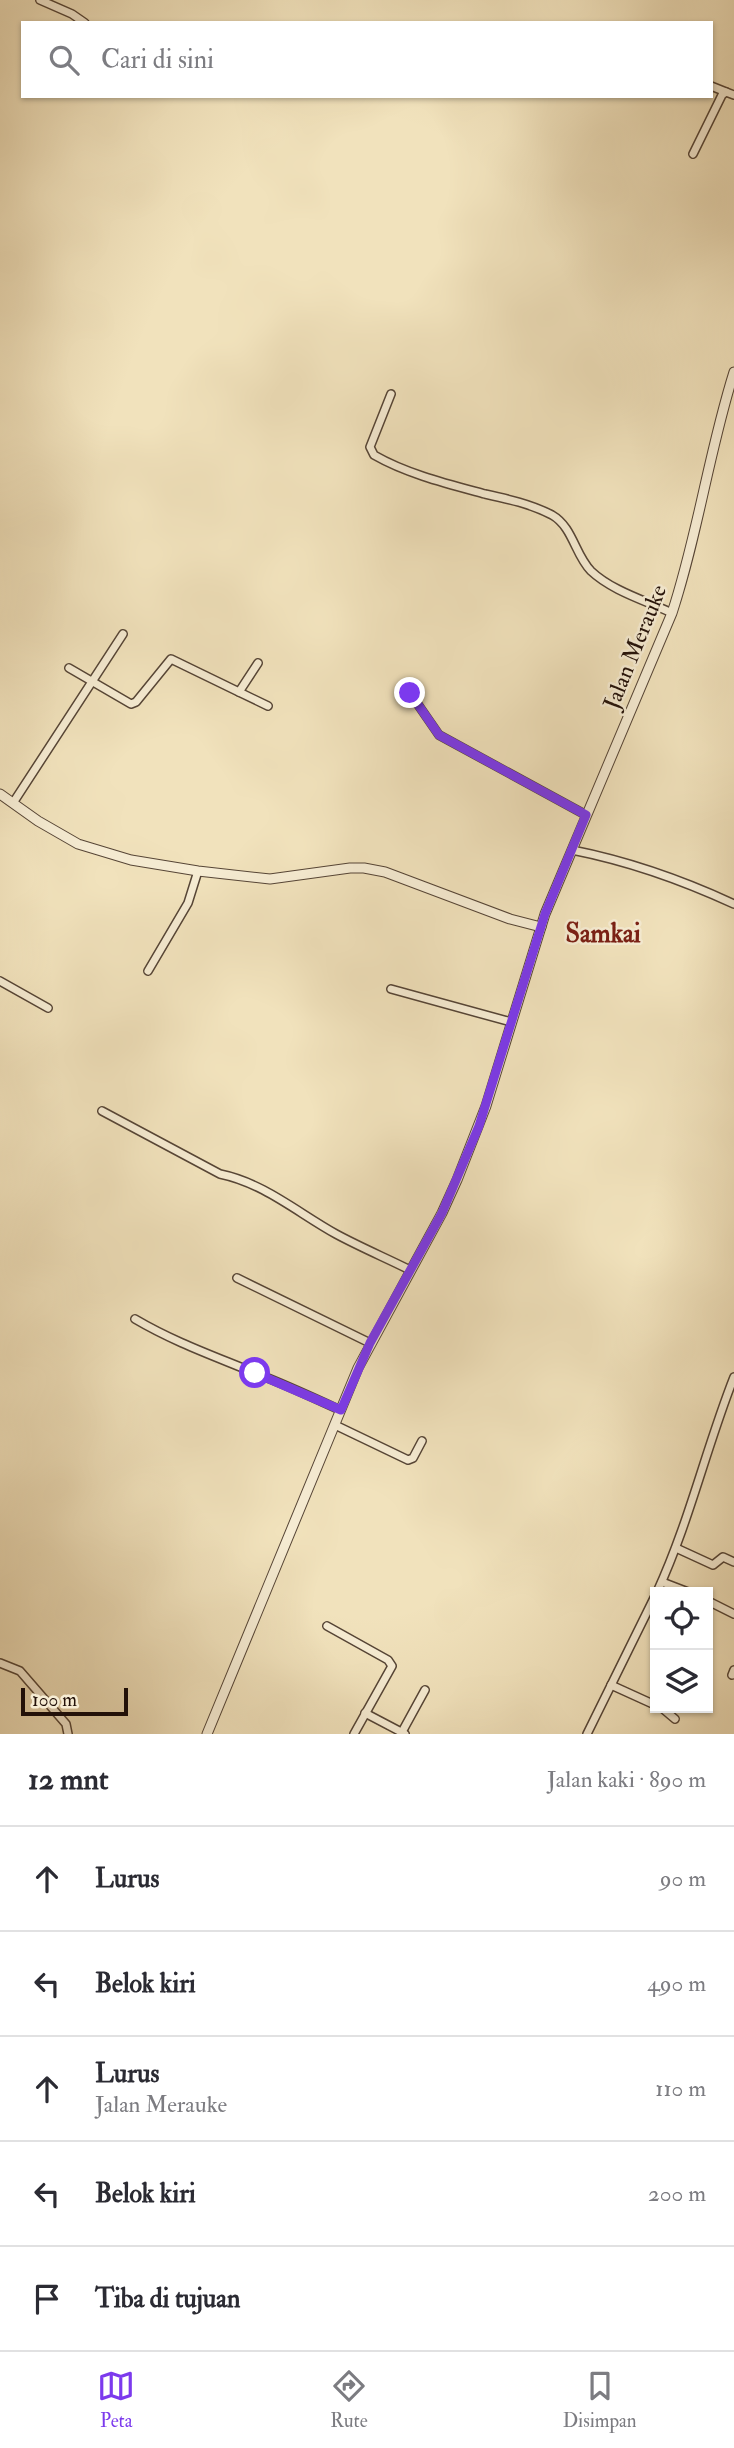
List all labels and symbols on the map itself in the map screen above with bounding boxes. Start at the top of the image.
street label: Jalan Merauke [596,580,673,715]
route end [394,677,425,708]
district label: Samkai [565,918,641,950]
route start [239,1357,270,1388]
scale bar [21,1685,128,1717]

